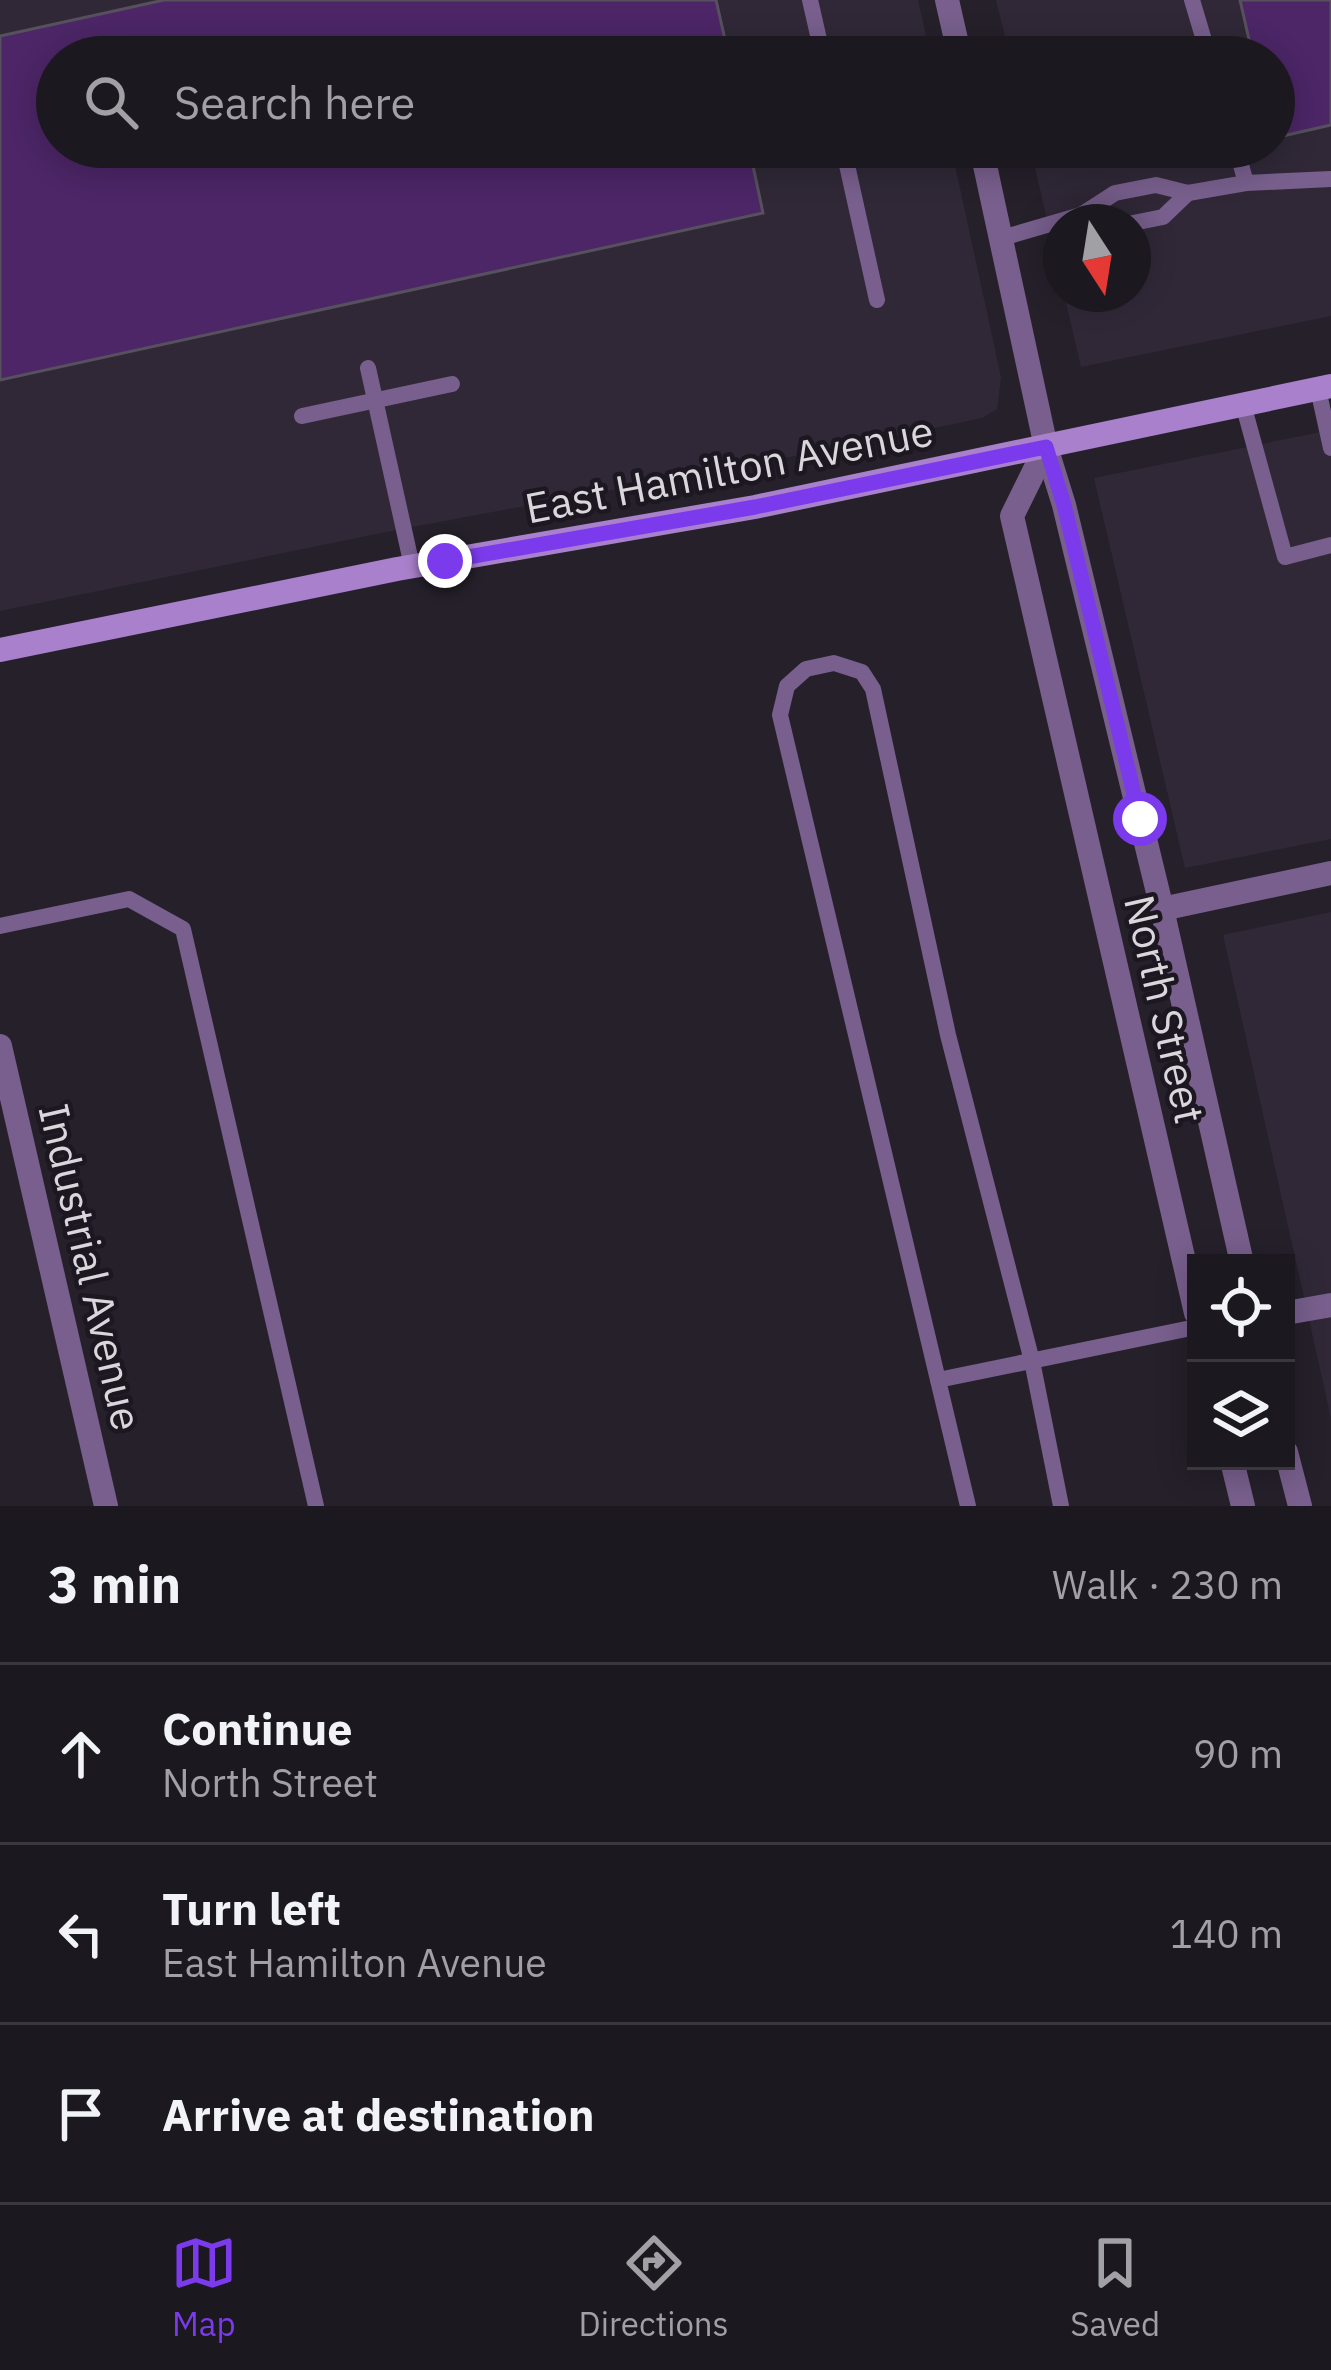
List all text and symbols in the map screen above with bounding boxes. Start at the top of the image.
search box [36,36,1295,168]
icon: search [78,69,144,135]
text: Search here [174,73,415,131]
north arrow [1043,204,1151,312]
street label: East Hamilton Avenue [520,402,938,536]
route end [418,534,472,588]
route start [1113,792,1167,846]
street label: North Street [1112,890,1218,1128]
street label: Industrial Avenue [27,1098,155,1436]
map controls [1187,1254,1295,1470]
button: locate [1187,1254,1295,1362]
button: layers [1187,1362,1295,1470]
text: 3 min [48,1551,181,1617]
text: Walk · 230 m [1052,1559,1283,1610]
text: Continue [162,1699,353,1757]
icon: ahead [48,1721,114,1787]
text: 90 m [1193,1728,1283,1779]
text: North Street [162,1757,378,1808]
text: Turn left [162,1879,341,1937]
icon: left [48,1901,114,1967]
text: 140 m [1170,1908,1283,1959]
text: East Hamilton Avenue [162,1937,547,1988]
icon: arrive [48,2081,114,2147]
text: Arrive at destination [162,2085,595,2143]
tab: Map [171,2230,237,2345]
tab: Directions [579,2230,729,2345]
tab: Saved [1070,2230,1160,2345]

